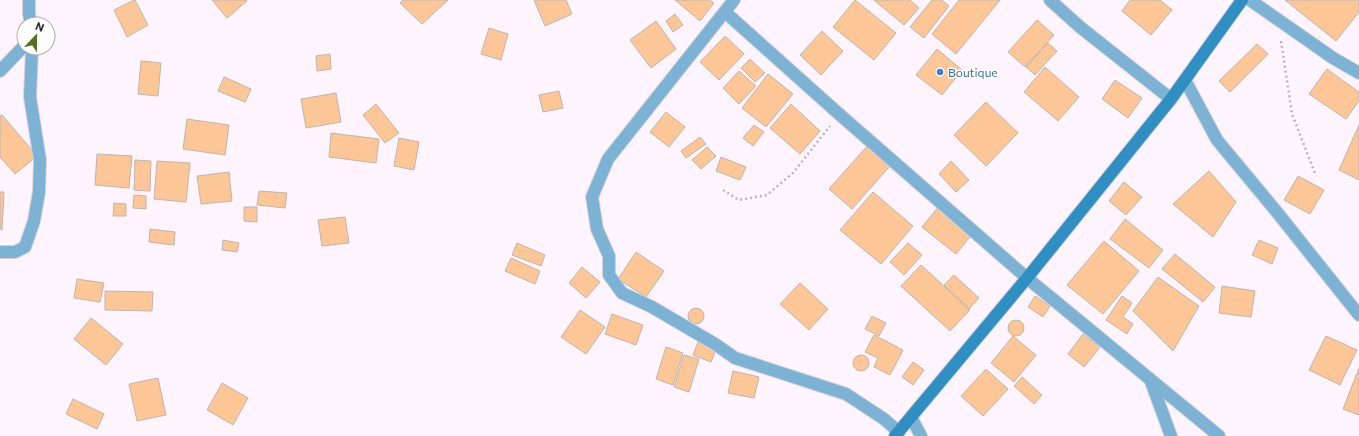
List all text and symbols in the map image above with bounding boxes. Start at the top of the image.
north arrow [16,16,56,56]
text: N [34,19,46,34]
place label: Boutique [948,65,998,79]
marker: Boutique [935,67,945,77]

